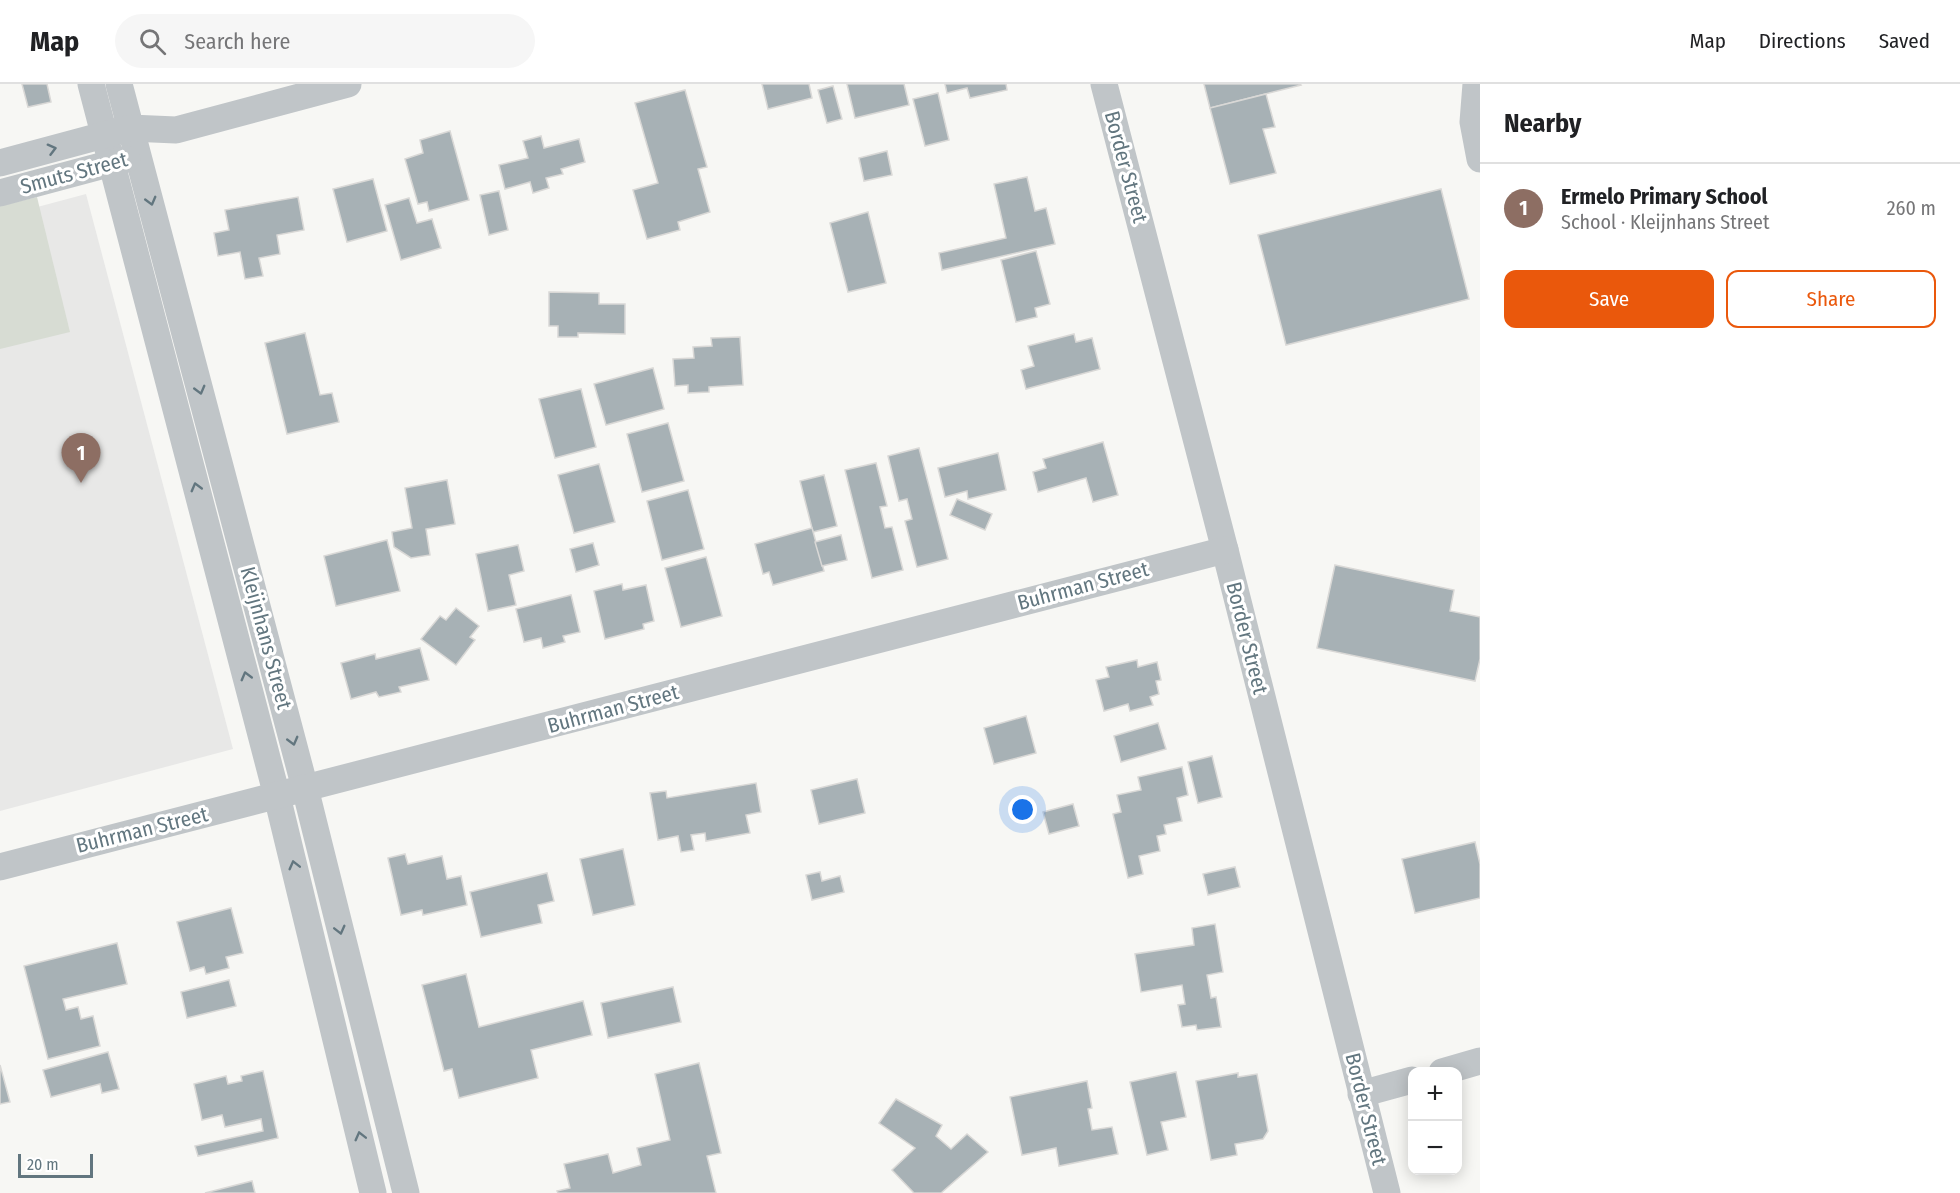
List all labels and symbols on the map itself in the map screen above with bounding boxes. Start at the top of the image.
street label: Border Street [1099,108,1153,226]
one-way arrow [47,144,57,157]
street label: Smuts Street [18,146,131,200]
one-way arrow [144,195,156,206]
one-way arrow [193,385,206,395]
pin: 1 [62,434,100,483]
one-way arrow [191,483,204,493]
street label: Buhrman Street [1014,556,1152,616]
street label: Kleijnhans Street [234,564,298,712]
street label: Border Street [1220,579,1274,697]
one-way arrow [241,671,253,682]
street label: Buhrman Street [544,679,682,739]
one-way arrow [285,736,298,746]
your location [1008,795,1037,824]
street label: Buhrman Street [73,801,211,859]
one-way arrow [289,860,302,870]
one-way arrow [333,925,346,935]
street label: Border Street [1339,1050,1393,1168]
one-way arrow [354,1131,367,1141]
scale bar [18,1151,93,1178]

